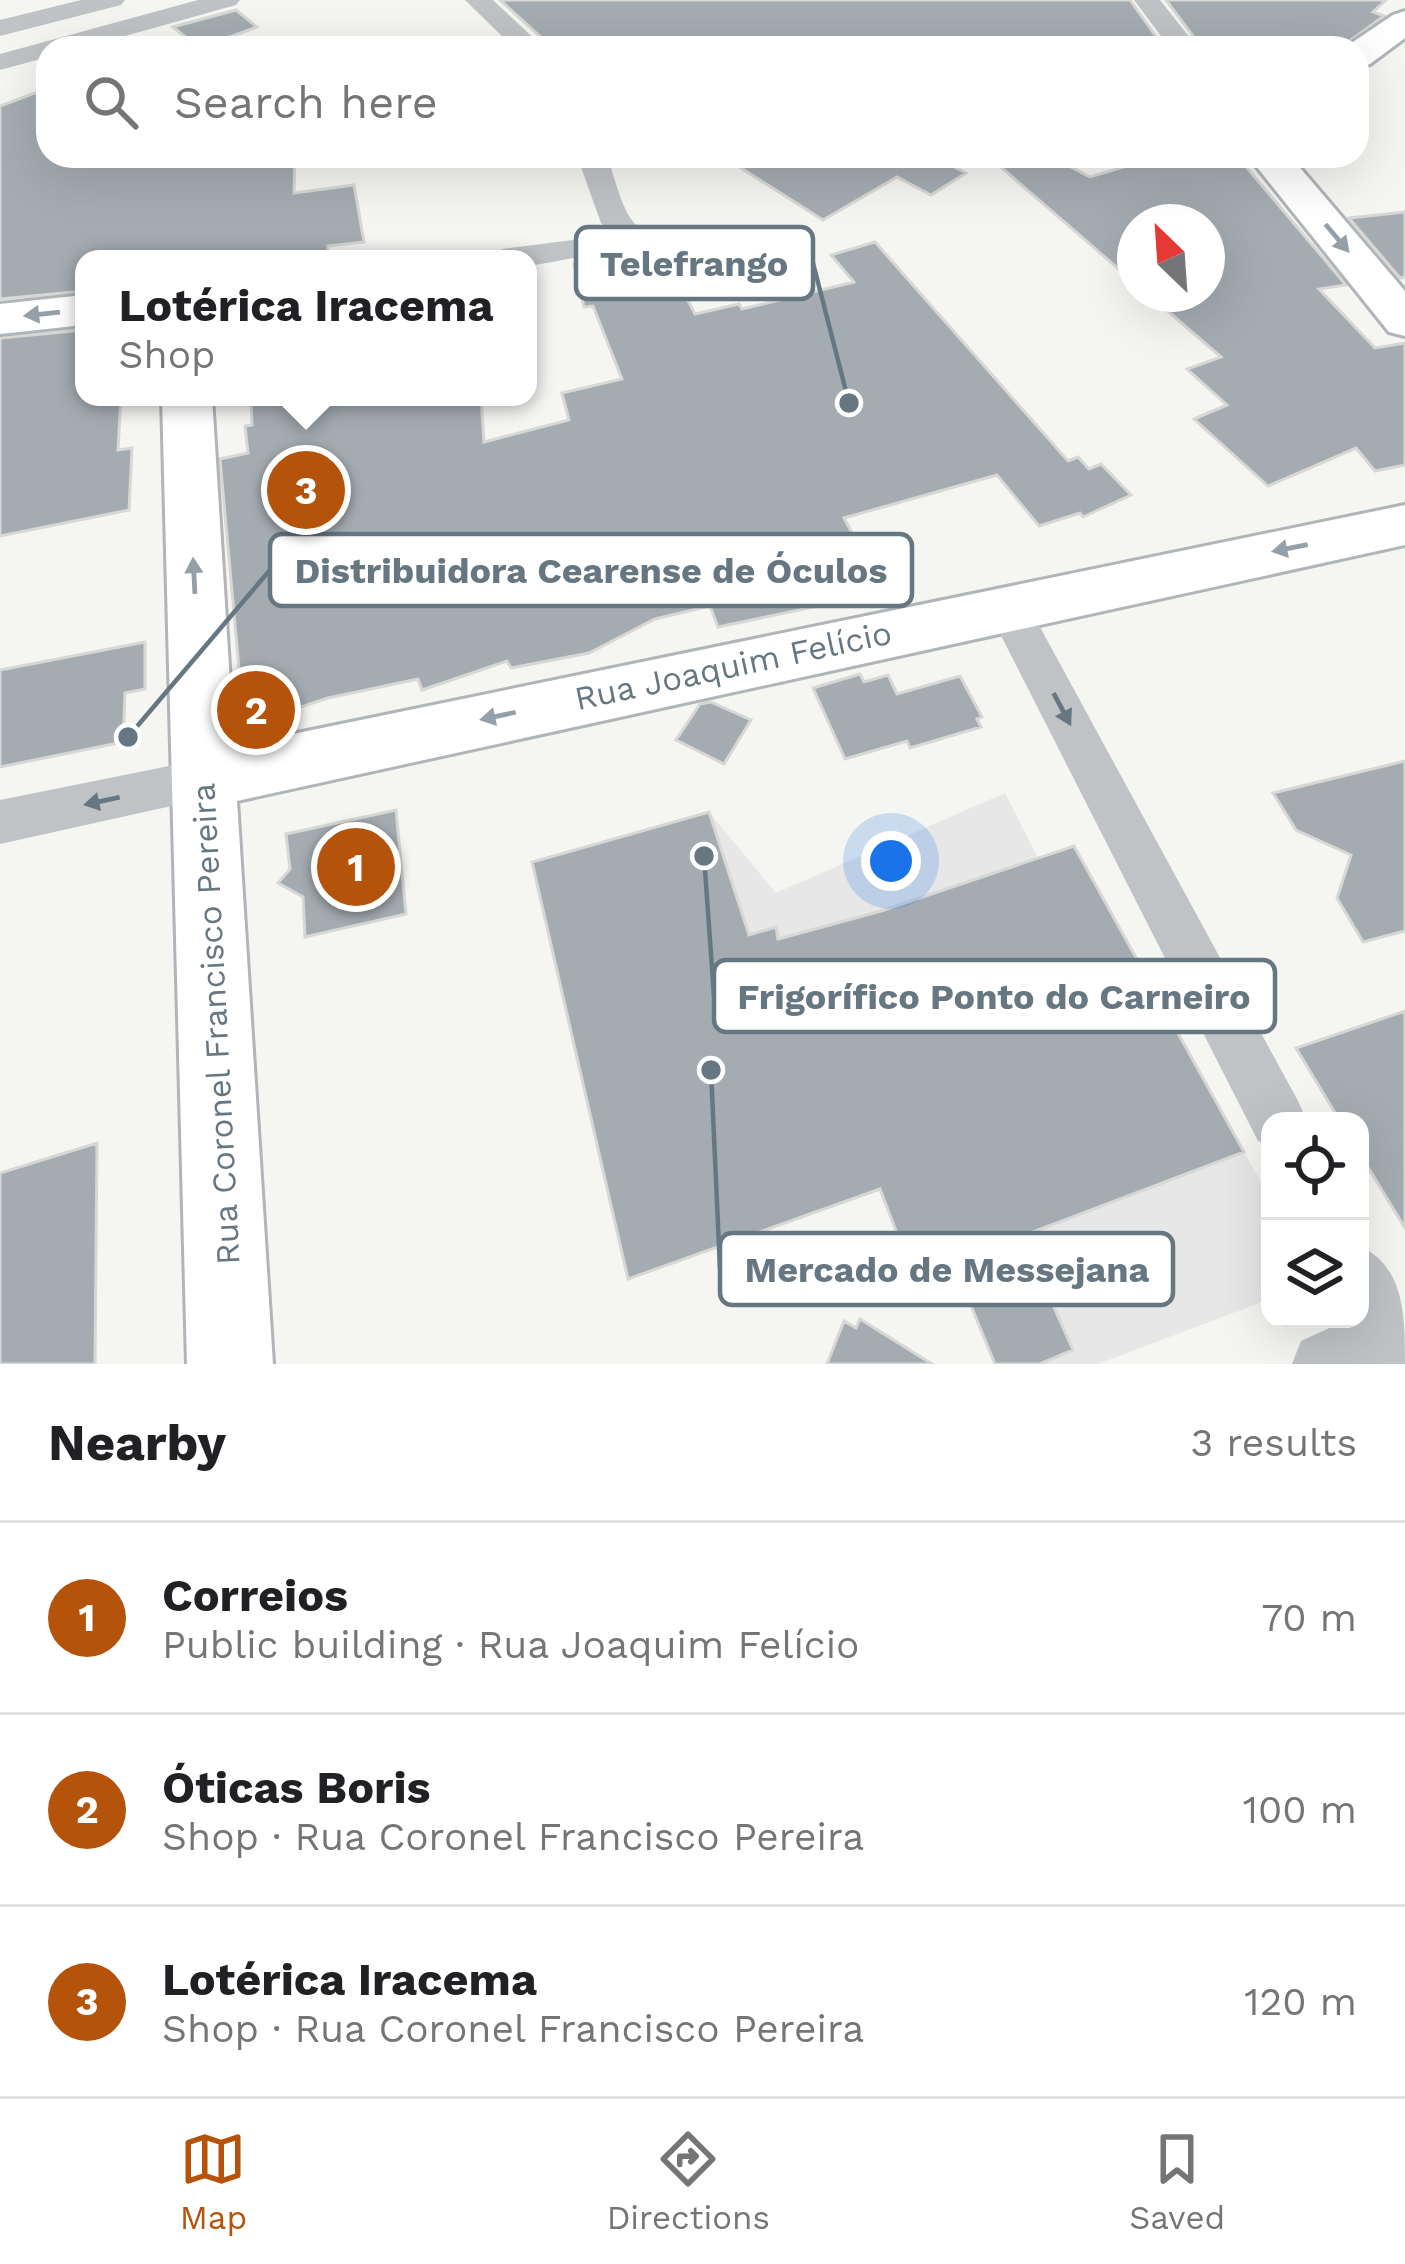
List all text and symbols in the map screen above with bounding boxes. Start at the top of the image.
search box [36,36,1369,168]
icon: search [78,69,144,135]
text: Search here [174,76,438,129]
north arrow [1117,204,1225,312]
one-way arrow [1323,223,1349,253]
callout: Telefrango [576,227,813,299]
text: Telefrango [600,243,788,285]
popup [75,250,537,406]
text: Lotérica Iracema [119,279,494,332]
one-way arrow [23,305,60,324]
text: Shop [119,332,216,377]
pin: 3 [267,445,345,535]
callout: Distribuidora Cearense de Óculos [270,534,912,606]
one-way arrow [1271,539,1309,558]
text: Distribuidora Cearense de Óculos [295,550,888,592]
one-way arrow [184,556,203,594]
street label: Rua Joaquim Felício [571,613,895,718]
pin: 2 [217,665,295,755]
one-way arrow [1051,692,1072,727]
one-way arrow [478,708,516,727]
street label: Rua Coronel Francisco Pereira [183,782,248,1266]
one-way arrow [82,792,120,811]
pin: 1 [317,822,395,912]
your location [861,831,921,891]
callout: Frigorífico Ponto do Carneiro [714,960,1275,1032]
text: Frigorífico Ponto do Carneiro [737,976,1251,1018]
map controls [1261,1112,1369,1328]
button: locate [1261,1112,1369,1220]
button: layers [1261,1220,1369,1328]
callout: Mercado de Messejana [720,1233,1173,1305]
text: Mercado de Messejana [745,1249,1150,1291]
text: Nearby [48,1413,226,1472]
text: 3 results [1191,1420,1357,1465]
text: Correios [162,1569,348,1622]
text: 1 [79,1595,95,1640]
text: 70 m [1261,1595,1357,1640]
text: Public building · Rua Joaquim Felício [162,1622,859,1667]
text: Óticas Boris [162,1761,431,1814]
text: 2 [75,1787,99,1832]
text: 100 m [1243,1787,1357,1832]
text: Shop · Rua Coronel Francisco Pereira [162,1814,864,1859]
text: Lotérica Iracema [162,1953,537,2006]
text: 3 [75,1979,99,2024]
text: 120 m [1244,1979,1357,2024]
text: Shop · Rua Coronel Francisco Pereira [162,2006,864,2051]
tab: Map [180,2126,247,2237]
tab: Directions [607,2126,770,2237]
tab: Saved [1129,2126,1225,2237]

